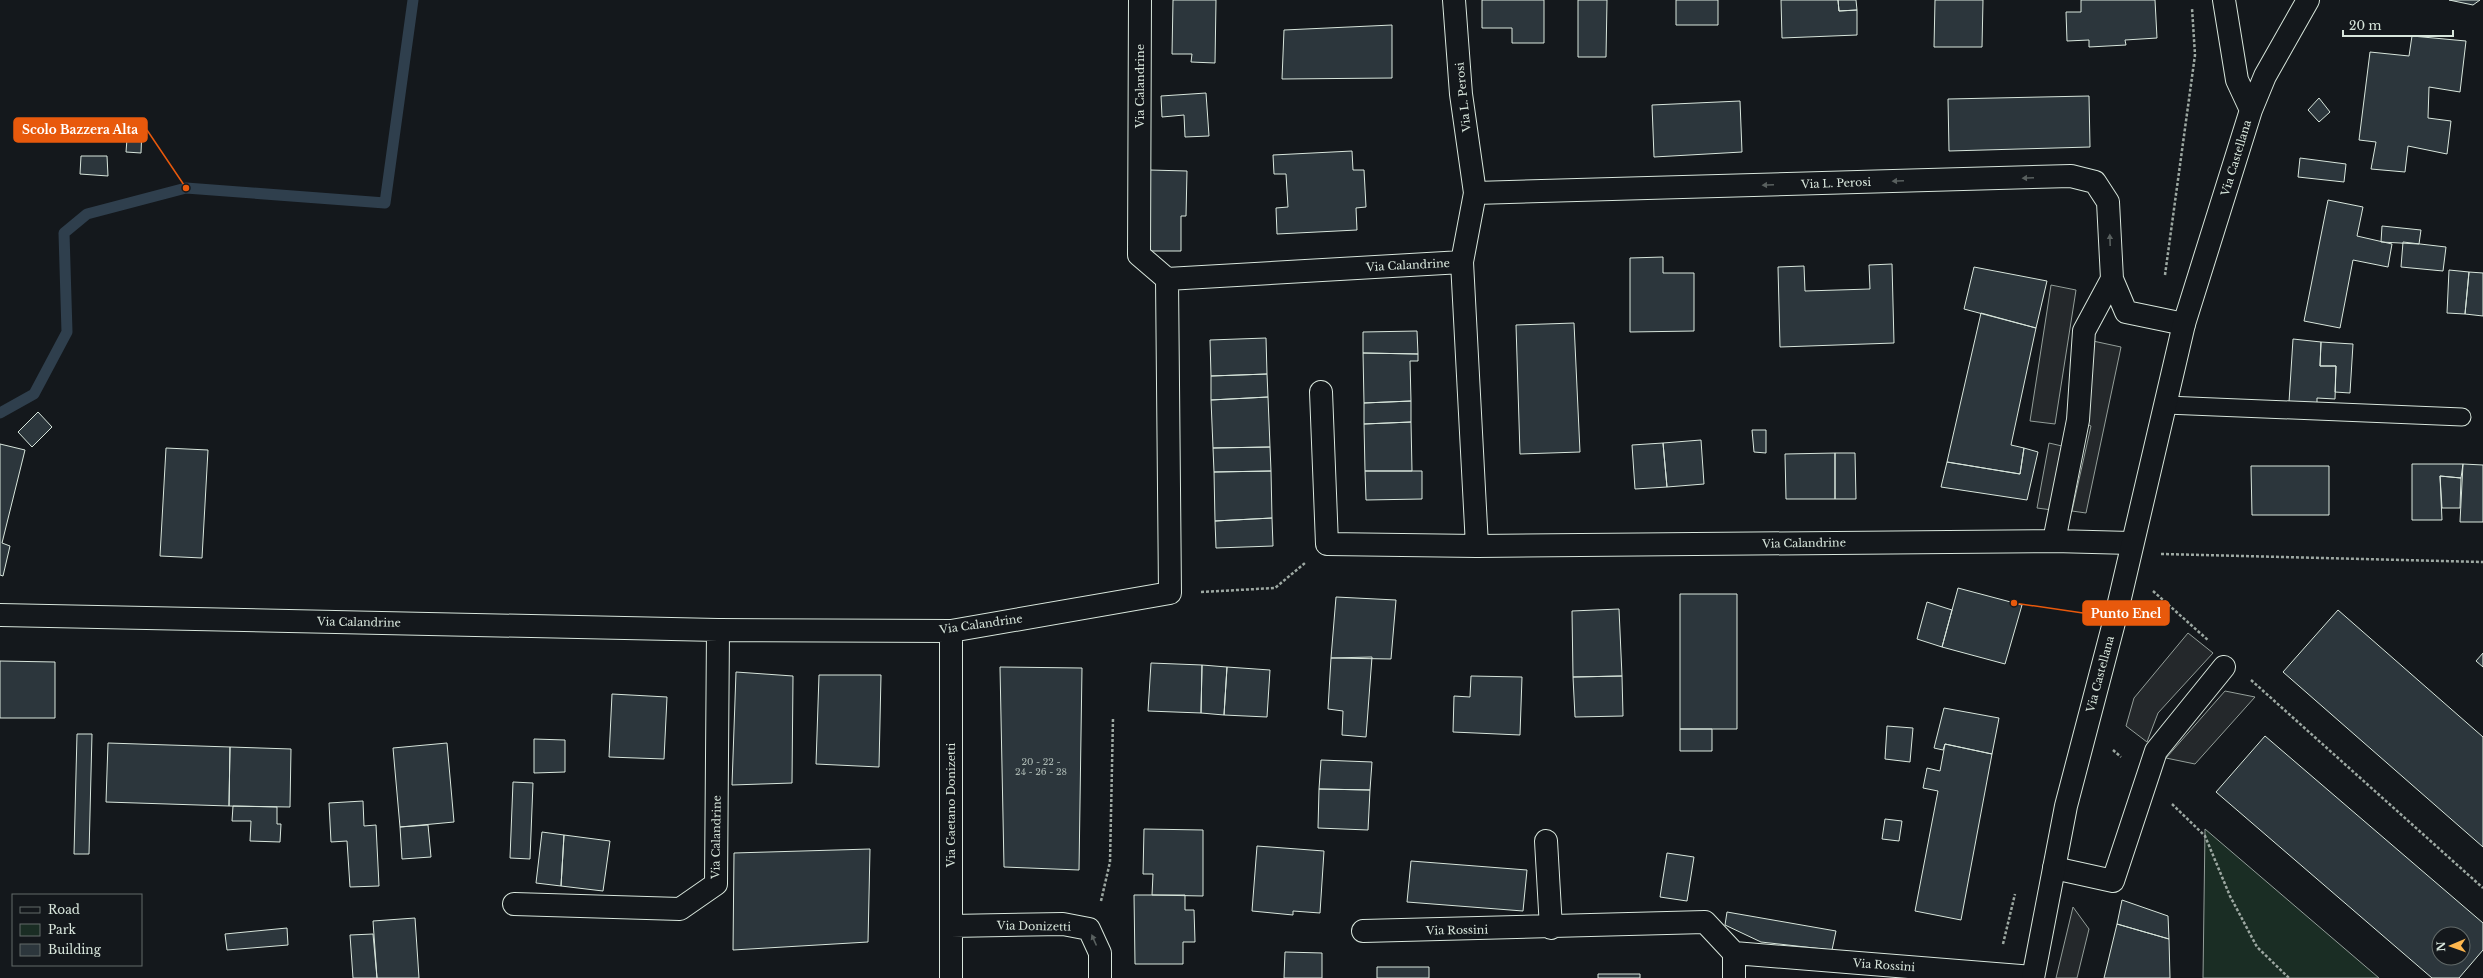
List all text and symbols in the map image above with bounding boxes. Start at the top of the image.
scale bar [2343,12,2453,38]
text: 20 m [2349,18,2381,33]
street label: Via Calandrine [1133,44,1147,129]
street label: Via L. Perosi [1452,61,1474,134]
street label: Via Castellana [2218,117,2254,199]
callout: Scolo Bazzera Alta [14,118,147,142]
text: Scolo Bazzera Alta [22,122,138,137]
one-way arrow [2022,174,2034,181]
street label: Via L. Perosi [1800,175,1872,191]
one-way arrow [1891,178,1904,184]
one-way arrow [1761,182,1774,188]
one-way arrow [2107,233,2113,246]
street label: Via Calandrine [1365,256,1450,274]
street label: Via Calandrine [1761,535,1846,551]
callout: Punto Enel [2083,601,2169,625]
text: Punto Enel [2091,606,2162,621]
street label: Via Calandrine [938,611,1024,637]
street label: Via Calandrine [316,614,401,630]
street label: Via Castellana [2083,633,2117,715]
street label: Via Gaetano Donizetti [944,743,958,868]
house number: 20 - 22 - 24 - 26 - 28 [1015,756,1067,777]
street label: Via Calandrine [708,795,724,880]
legend [12,894,142,966]
text: Road [48,902,80,917]
street label: Via Donizetti [996,918,1071,934]
text: Park [48,922,76,937]
street label: Via Rossini [1425,922,1488,938]
north arrow [2431,926,2471,966]
one-way arrow [1091,934,1097,946]
text: N [2434,940,2448,952]
text: Building [48,942,102,957]
street label: Via Rossini [1851,956,1916,974]

